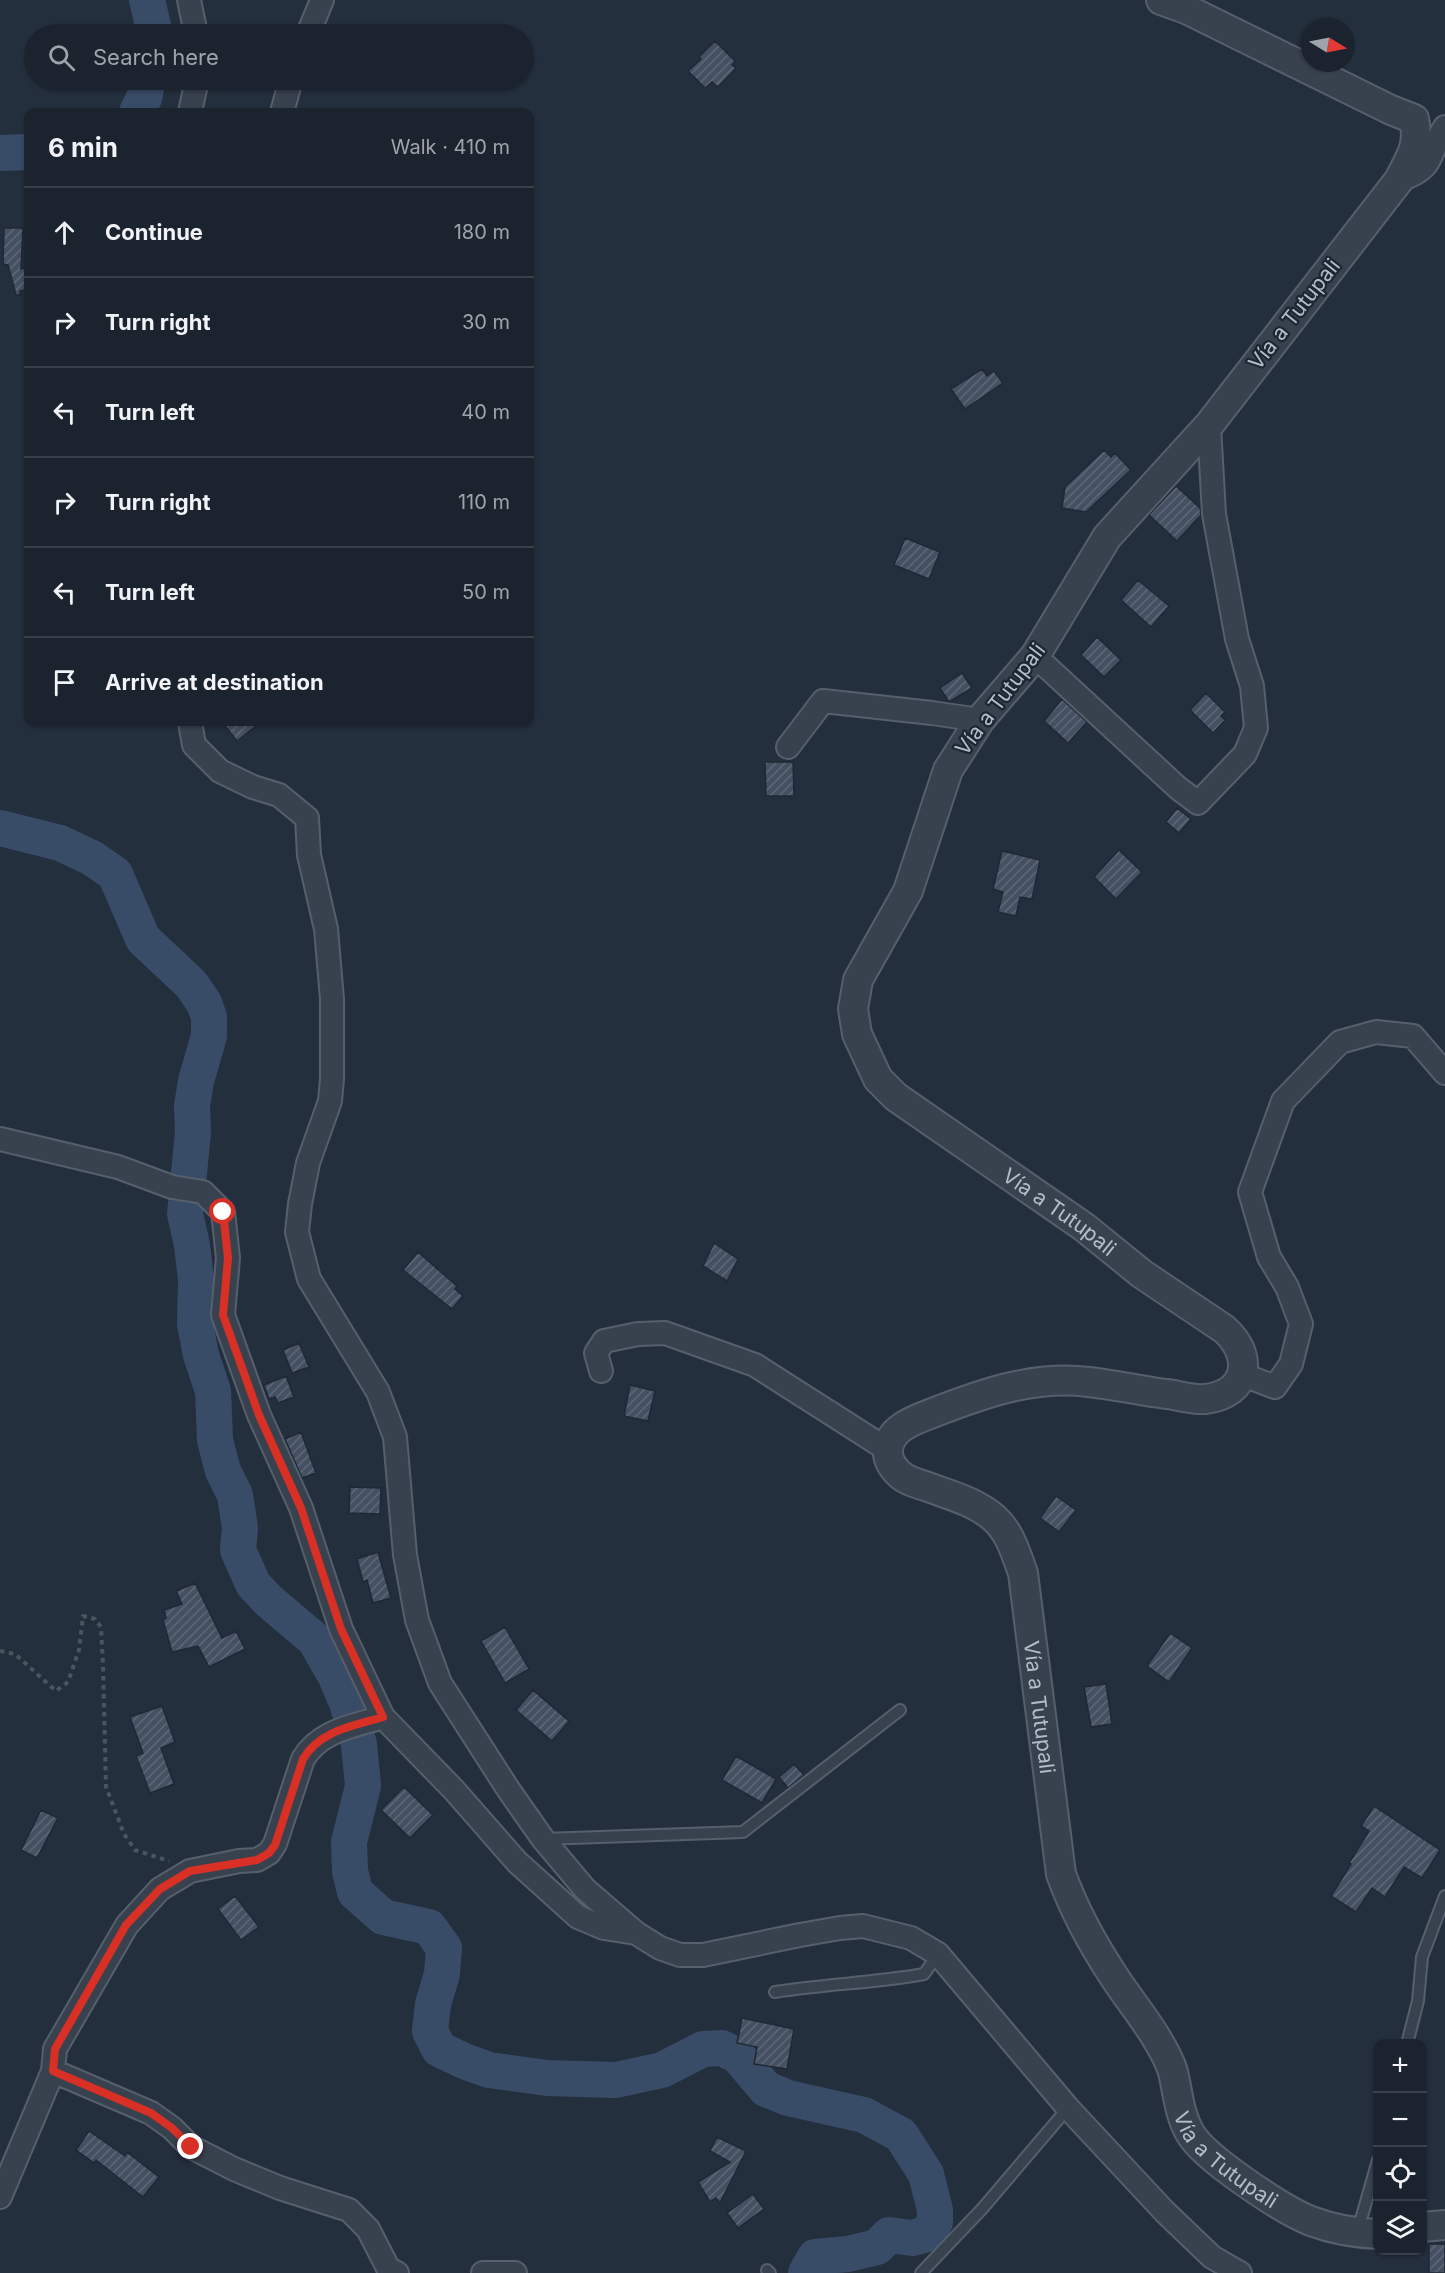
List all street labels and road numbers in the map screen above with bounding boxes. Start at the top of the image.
street label: Vía a Tutupali [1243,254,1345,374]
street label: Vía a Tutupali [950,638,1050,760]
street label: Vía a Tutupali [998,1162,1121,1261]
street label: Vía a Tutupali [1019,1639,1061,1775]
street label: Vía a Tutupali [1169,2108,1283,2213]

